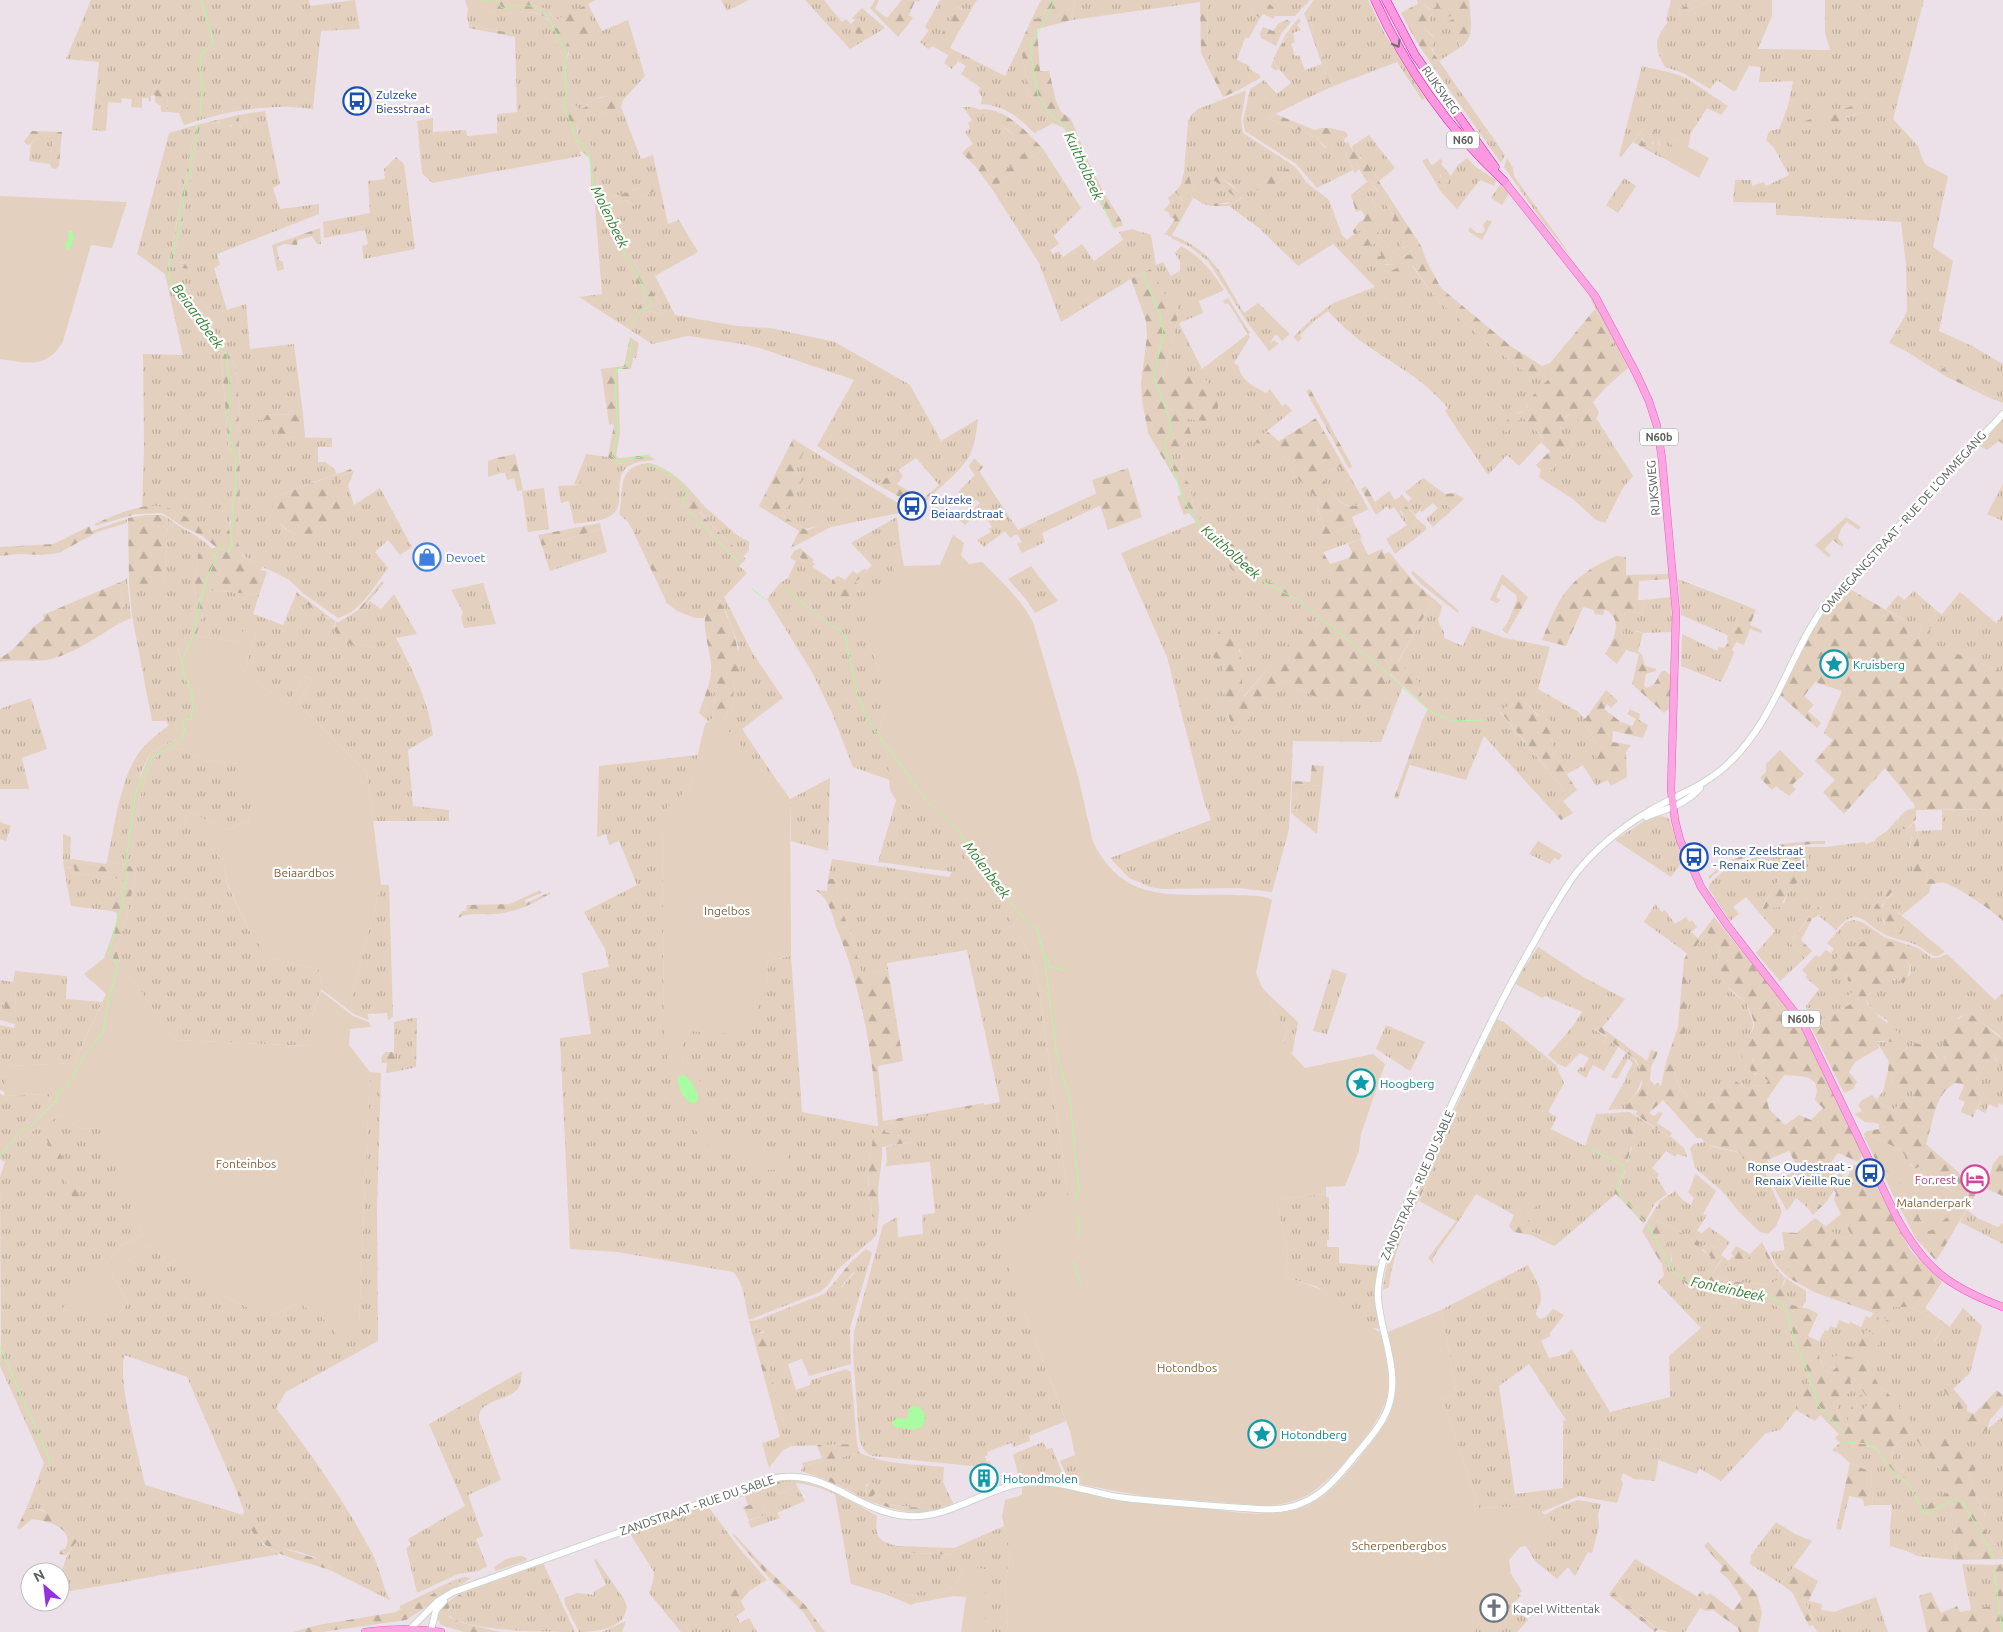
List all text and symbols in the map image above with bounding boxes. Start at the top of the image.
one-way arrow [1391,38,1401,47]
street label: RIJKSWEG [1420,63,1462,117]
bus stop icon: Zulzeke Biesstraat [342,86,372,116]
place label: Zulzeke Biesstraat [376,88,430,115]
water label: Kuitholbeek [1061,130,1107,203]
road number: N60 [1447,132,1479,148]
water label: Molenbeek [588,183,632,251]
water label: Beiaardbeek [169,280,227,352]
road number: N60b [1640,428,1678,446]
street label: OMMEGANGSTRAAT - RUE DE L'OMMEGANG [1818,428,1988,616]
street label: RIJKSWEG [1644,460,1662,516]
bus stop icon: Zulzeke Beiaardstraat [897,491,927,521]
place label: Zulzeke Beiaardstraat [931,493,1004,520]
water label: Kuitholbeek [1199,522,1264,583]
shop icon: Devoet [412,542,442,572]
place label: Devoet [446,551,486,564]
place icon: Kruisberg [1819,649,1849,679]
place label: Kruisberg [1853,658,1905,671]
water label: Molenbeek [960,838,1014,902]
bus stop icon: Ronse Zeelstraat - Renaix Rue Zeel [1679,842,1709,872]
place label: Ronse Zeelstraat - Renaix Rue Zeel [1713,844,1805,871]
park label: Beiaardbos [274,866,334,879]
park label: Ingelbos [704,904,750,917]
road number: N60b [1782,1011,1820,1028]
place icon: Hoogberg [1346,1068,1376,1098]
place label: Hoogberg [1380,1077,1434,1090]
street label: ZANDSTRAAT - RUE DU SABLE [1378,1108,1456,1262]
park label: Fonteinbos [216,1157,276,1170]
bus stop icon: Ronse Oudestraat - Renaix Vieille Rue [1855,1158,1885,1188]
place label: Ronse Oudestraat - Renaix Vieille Rue [1748,1160,1852,1187]
hotel icon: For.rest [1960,1164,1990,1194]
place label: For.rest [1915,1173,1956,1186]
park label: Malanderpark [1897,1196,1971,1209]
water label: Fonteinbeek [1690,1273,1767,1305]
park label: Hotondbos [1157,1361,1217,1374]
place icon: Hotondberg [1247,1419,1277,1449]
place label: Hotondberg [1281,1428,1347,1441]
building icon: Hotondmolen [969,1463,999,1493]
street label: ZANDSTRAAT - RUE DU SABLE [618,1472,776,1538]
place label: Hotondmolen [1003,1472,1078,1485]
park label: Scherpenbergbos [1352,1539,1446,1552]
north arrow [20,1562,70,1612]
text: N [31,1566,47,1585]
church icon: Kapel Wittentak [1479,1593,1509,1623]
place label: Kapel Wittentak [1513,1602,1600,1615]

